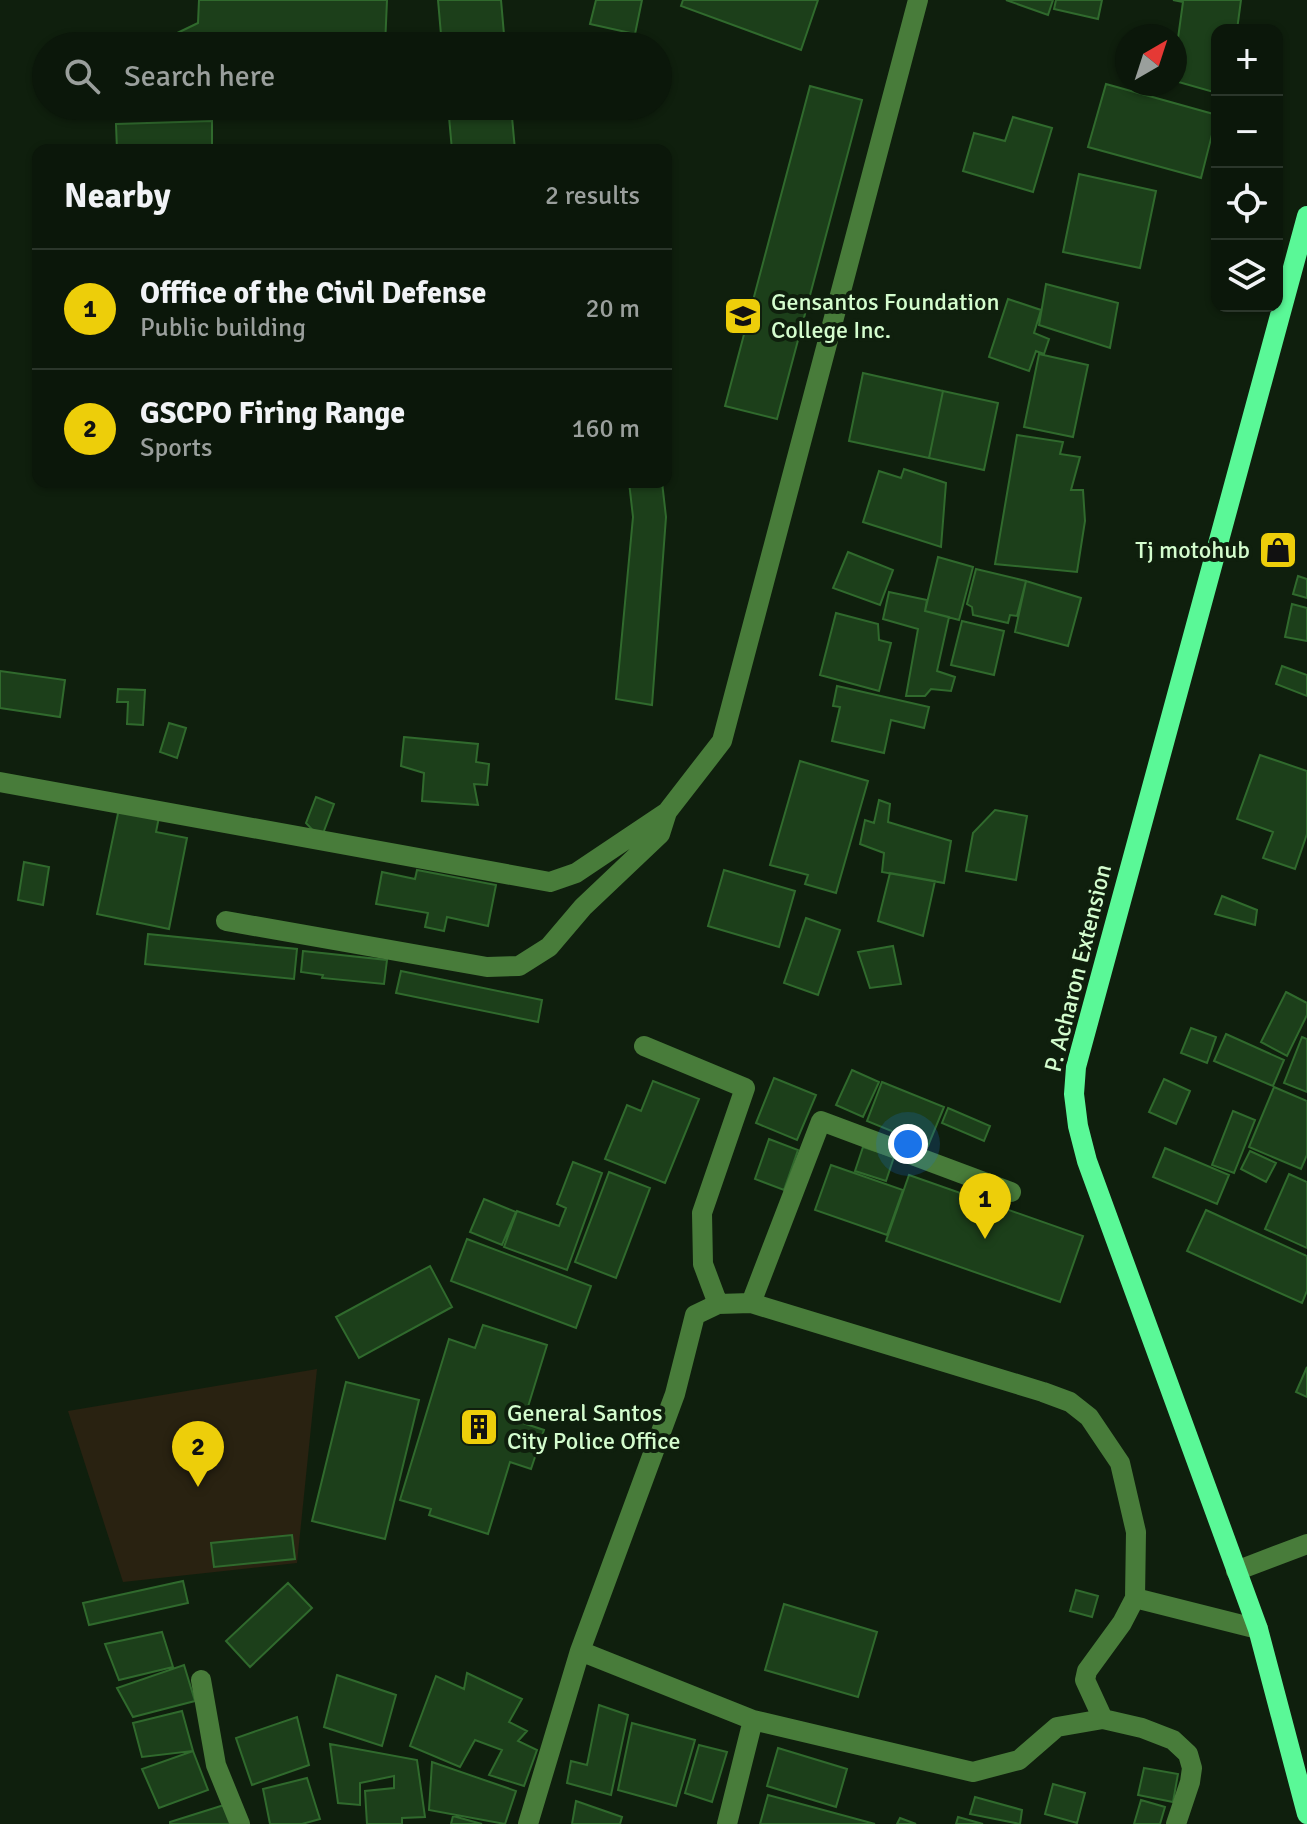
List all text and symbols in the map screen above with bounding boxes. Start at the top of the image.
north arrow [1115,24,1187,96]
map controls [1211,24,1283,312]
button: + [1211,24,1283,96]
search box [32,32,672,120]
icon: search [60,54,104,98]
text: Search here [124,58,275,95]
button: − [1211,96,1283,168]
button: locate [1211,168,1283,240]
text: Nearby [64,175,171,217]
text: 2 results [545,180,640,212]
button: layers [1211,240,1283,312]
text: Offfice of the Civil Defense [140,275,486,312]
place label: Gensantos Foundation College Inc. [771,287,1000,345]
text: 1 [83,293,97,325]
text: 20 m [585,293,640,325]
school or university icon: Gensantos Foundation College Inc. [722,295,764,337]
text: Public building [140,312,306,344]
text: GSCPO Firing Range [140,395,405,432]
text: 2 [83,413,97,445]
text: 160 m [571,413,640,445]
text: Sports [140,432,212,464]
shop icon: Tj motohub [1257,529,1299,571]
place label: Tj motohub [1135,535,1250,565]
street label: P. Acharon Extension [1038,861,1118,1075]
your location [888,1124,928,1164]
pin: 1 [959,1173,1011,1239]
place label: General Santos City Police Office [507,1398,681,1456]
building icon: General Santos City Police Office [458,1406,500,1448]
pin: 2 [172,1421,224,1487]

